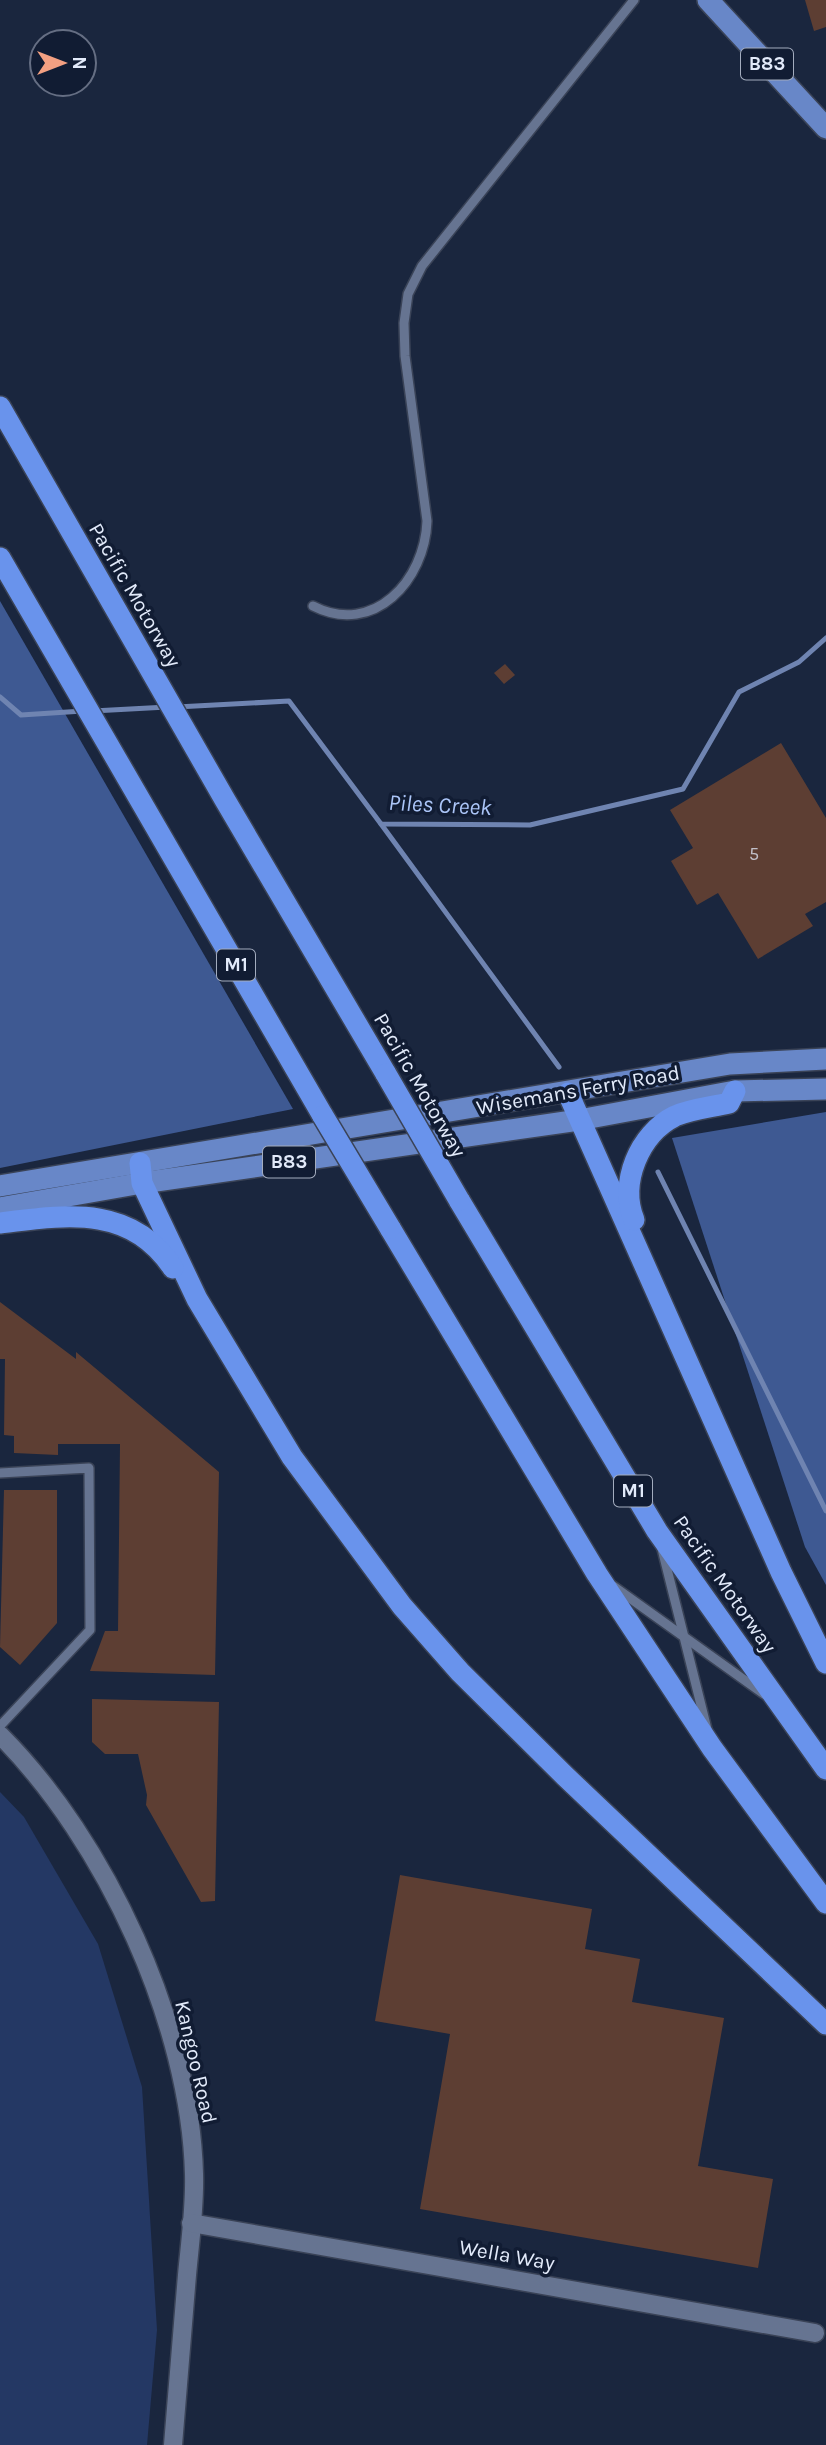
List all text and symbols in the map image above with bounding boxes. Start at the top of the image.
north arrow [28,28,98,98]
road number: B83 [741,48,793,80]
text: N [68,56,90,70]
street label: Pacific Motorway [84,519,186,671]
water label: Piles Creek [388,789,493,821]
house number: 5 [749,843,759,865]
road number: M1 [217,950,255,981]
street label: Pacific Motorway [369,1009,471,1161]
street label: Wisemans Ferry Road [474,1060,682,1120]
road number: B83 [263,1146,315,1178]
road number: M1 [614,1476,652,1506]
street label: Pacific Motorway [669,1511,782,1658]
street label: Kangoo Road [170,1998,222,2126]
street label: Wella Way [457,2235,557,2275]

